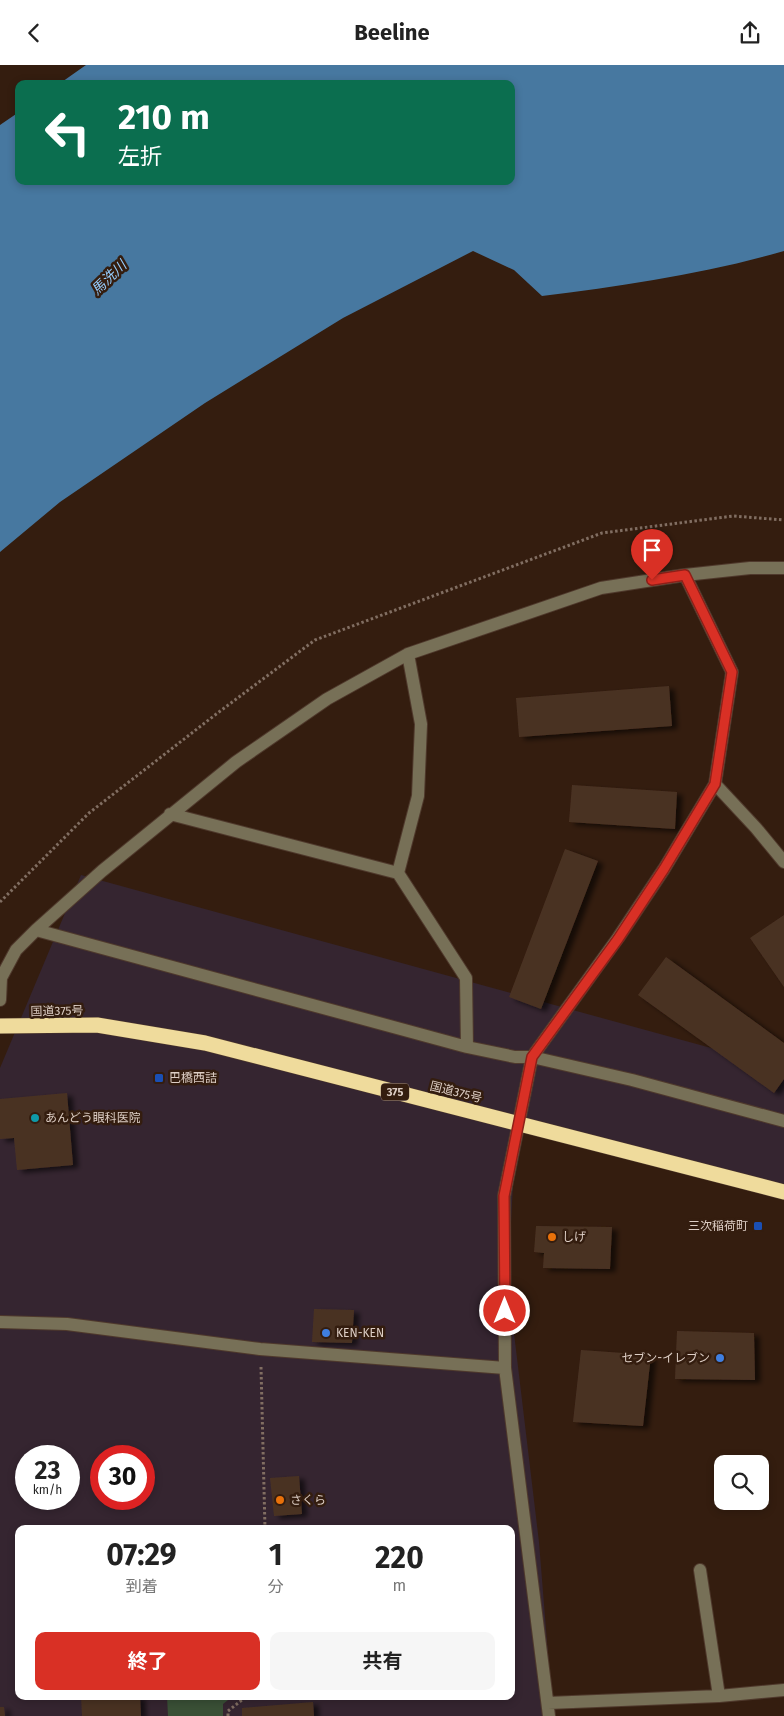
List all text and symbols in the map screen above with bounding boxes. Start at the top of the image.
icon: back [20,19,48,47]
text: Beeline [354,19,430,46]
icon: share [736,19,764,47]
text: 210 m [118,96,210,138]
icon: left [35,100,100,165]
text: 左折 [118,143,162,170]
water label: 馬洗川 [88,256,131,299]
pin [631,529,673,580]
icon: arrive [638,536,666,564]
street label: 国道375号 [30,1004,84,1018]
place label: 巴橋西詰 [169,1071,217,1085]
marker: 巴橋西詰 [153,1072,165,1084]
street label: 国道375号 [429,1079,483,1105]
road number: 375 [381,1084,409,1101]
place label: あんどう眼科医院 [45,1111,141,1125]
marker: あんどう眼科医院 [29,1112,41,1124]
place label: 三次稲荷町 [688,1219,748,1233]
marker: 三次稲荷町 [752,1220,764,1232]
place label: しげ [562,1230,586,1244]
marker: しげ [546,1231,558,1243]
position arrow [478,1284,530,1336]
place label: KEN-KEN [336,1326,384,1340]
marker: KEN-KEN [320,1327,332,1339]
place label: セブン-イレブン [621,1351,710,1365]
marker: セブン-イレブン [714,1352,726,1364]
speed limit sign: 30 [90,1445,155,1510]
map controls [714,1455,769,1510]
button: search [714,1455,769,1510]
text: 23 [35,1456,60,1486]
text: km/h [33,1483,62,1497]
place label: さくら [290,1493,326,1507]
marker: さくら [274,1494,286,1506]
text: 07:29 [106,1537,177,1573]
text: 1 [269,1537,283,1573]
text: 220 [375,1540,424,1576]
text: m [393,1576,406,1595]
text: 到着 [125,1577,157,1596]
text: 分 [268,1577,284,1596]
button: 終了 [35,1632,260,1690]
button: 共有 [270,1632,495,1690]

